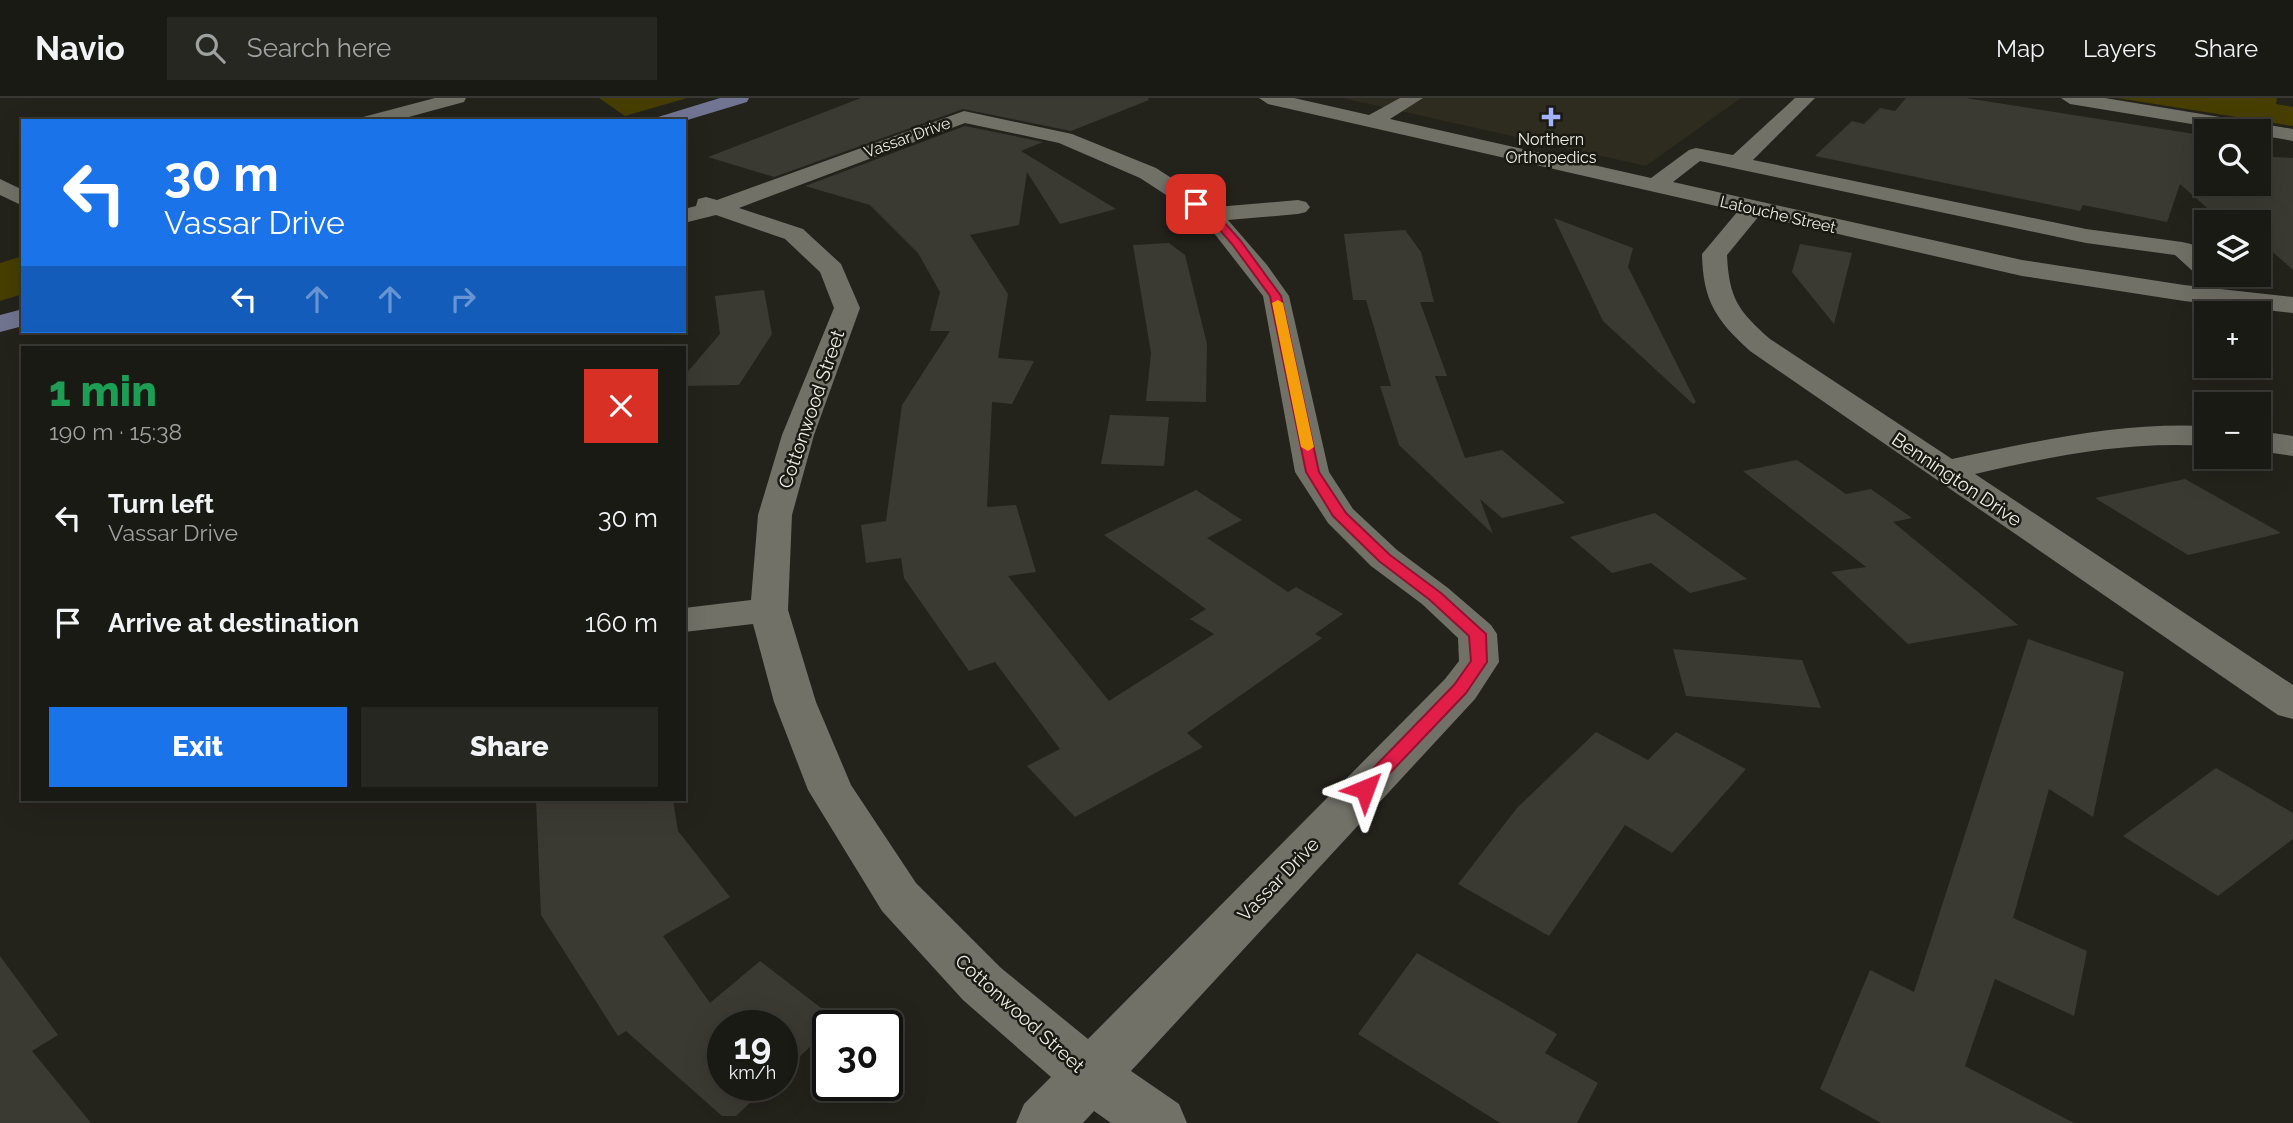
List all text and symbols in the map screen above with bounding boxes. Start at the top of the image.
search box [167,17,657,80]
text: Navio [35,29,125,68]
icon: search [191,29,229,67]
text: Search here [247,33,391,63]
text: Map [1996,34,2045,63]
text: Layers [2083,34,2156,63]
text: Share [2194,34,2258,63]
marker: Northern Orthopedics [1541,107,1561,127]
street label: Vassar Drive [861,113,953,162]
map controls [2194,119,2271,469]
button: search [2194,119,2271,196]
place label: Northern Orthopedics [1506,130,1597,167]
text: 30 m [164,145,279,202]
icon: left [49,147,140,238]
pin [1166,174,1226,234]
icon: arrive [1177,185,1215,223]
street label: Latouche Street [1718,192,1838,237]
text: Vassar Drive [164,204,345,241]
button: layers [2194,210,2271,287]
icon: left [225,280,263,318]
icon: ahead [298,280,336,318]
icon: ahead [371,280,409,318]
icon: right [444,280,482,318]
button: + [2194,301,2271,378]
street label: Cottonwood Street [774,326,849,491]
text: 1 min [49,367,157,416]
button: close [584,369,658,443]
button: − [2194,392,2271,469]
text: 190 m · 15:38 [49,418,182,445]
street label: Bennington Drive [1888,427,2026,531]
text: Turn left [108,489,214,519]
icon: left [49,499,87,537]
text: 30 m [598,503,658,533]
text: Vassar Drive [108,519,238,546]
icon: arrive [49,604,87,642]
text: Arrive at destination [108,608,359,638]
text: 160 m [585,608,658,638]
button: Exit [49,707,347,787]
button: Share [361,707,658,787]
position arrow [1328,752,1402,826]
street label: Vassar Drive [1233,833,1323,925]
street label: Cottonwood Street [951,949,1090,1077]
speed limit sign: 30 [812,1010,903,1101]
text: 19 [734,1026,771,1067]
text: km/h [729,1062,776,1083]

